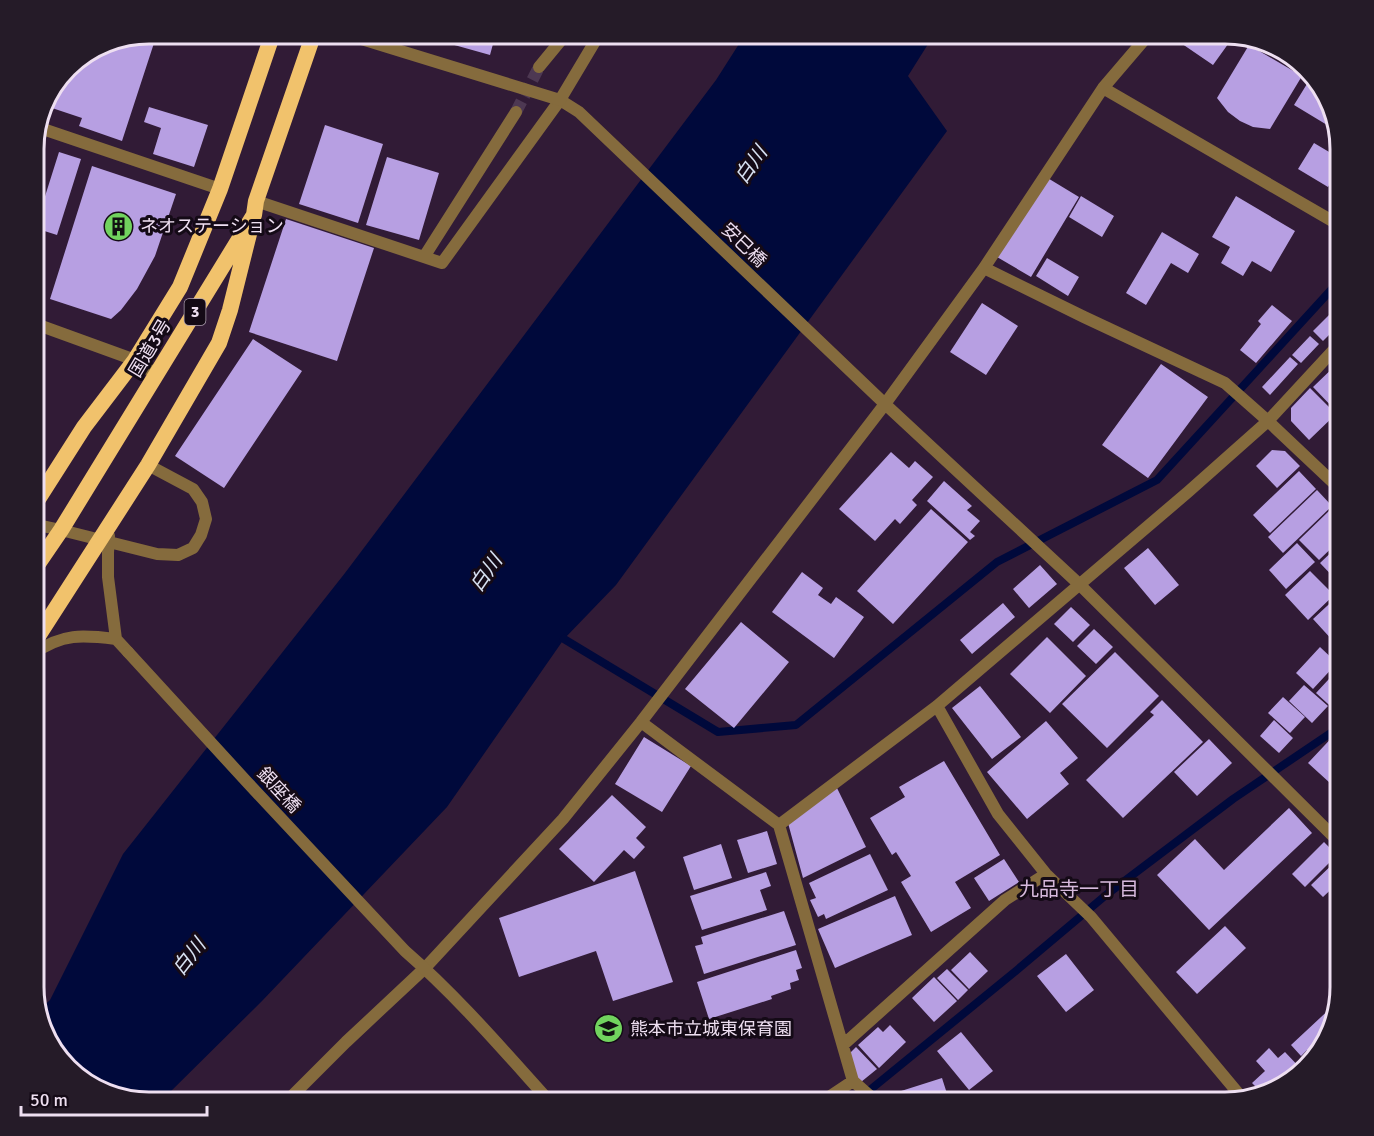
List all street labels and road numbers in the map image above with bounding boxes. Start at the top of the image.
street label: 安巳橋 [717,218,771,272]
road number: 3 [184,299,206,325]
street label: 国道3号 [124,315,176,381]
street label: 銀座橋 [253,763,305,817]

